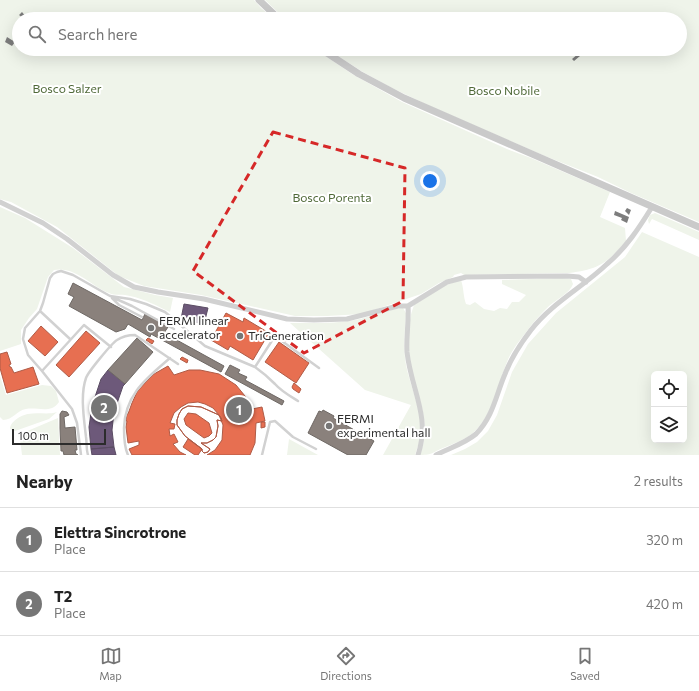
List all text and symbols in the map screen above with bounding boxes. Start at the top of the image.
search box [12,12,687,56]
icon: search [26,23,48,45]
text: Search here [58,25,137,43]
park label: Bosco Salzer [32,81,102,95]
park label: Bosco Nobile [468,83,540,97]
your location [420,171,440,191]
park label: Bosco Porenta [292,190,372,204]
place label: FERMI linear accelerator [159,313,229,341]
marker: FERMI linear accelerator [146,323,156,333]
place label: TriGeneration [248,328,324,342]
marker: TriGeneration [235,331,245,341]
map controls [651,371,687,443]
button: locate [651,371,687,407]
pin: 2 [91,393,117,423]
pin: 1 [226,395,252,425]
button: layers [651,407,687,443]
place label: FERMI experimental hall [337,411,431,439]
marker: FERMI experimental hall [324,421,334,431]
scale bar [12,427,106,446]
text: 100 m [18,429,49,442]
text: Nearby [16,471,73,492]
text: 2 results [634,473,683,489]
text: Elettra Sincrotrone [54,523,186,541]
text: 1 [26,532,32,548]
text: 320 m [646,532,683,548]
text: Place [54,541,86,557]
text: T2 [54,587,72,605]
text: 2 [25,596,33,612]
text: 420 m [646,596,683,612]
text: Place [54,605,86,621]
tab: Map [99,645,122,682]
tab: Directions [320,645,372,682]
tab: Saved [570,645,600,682]

